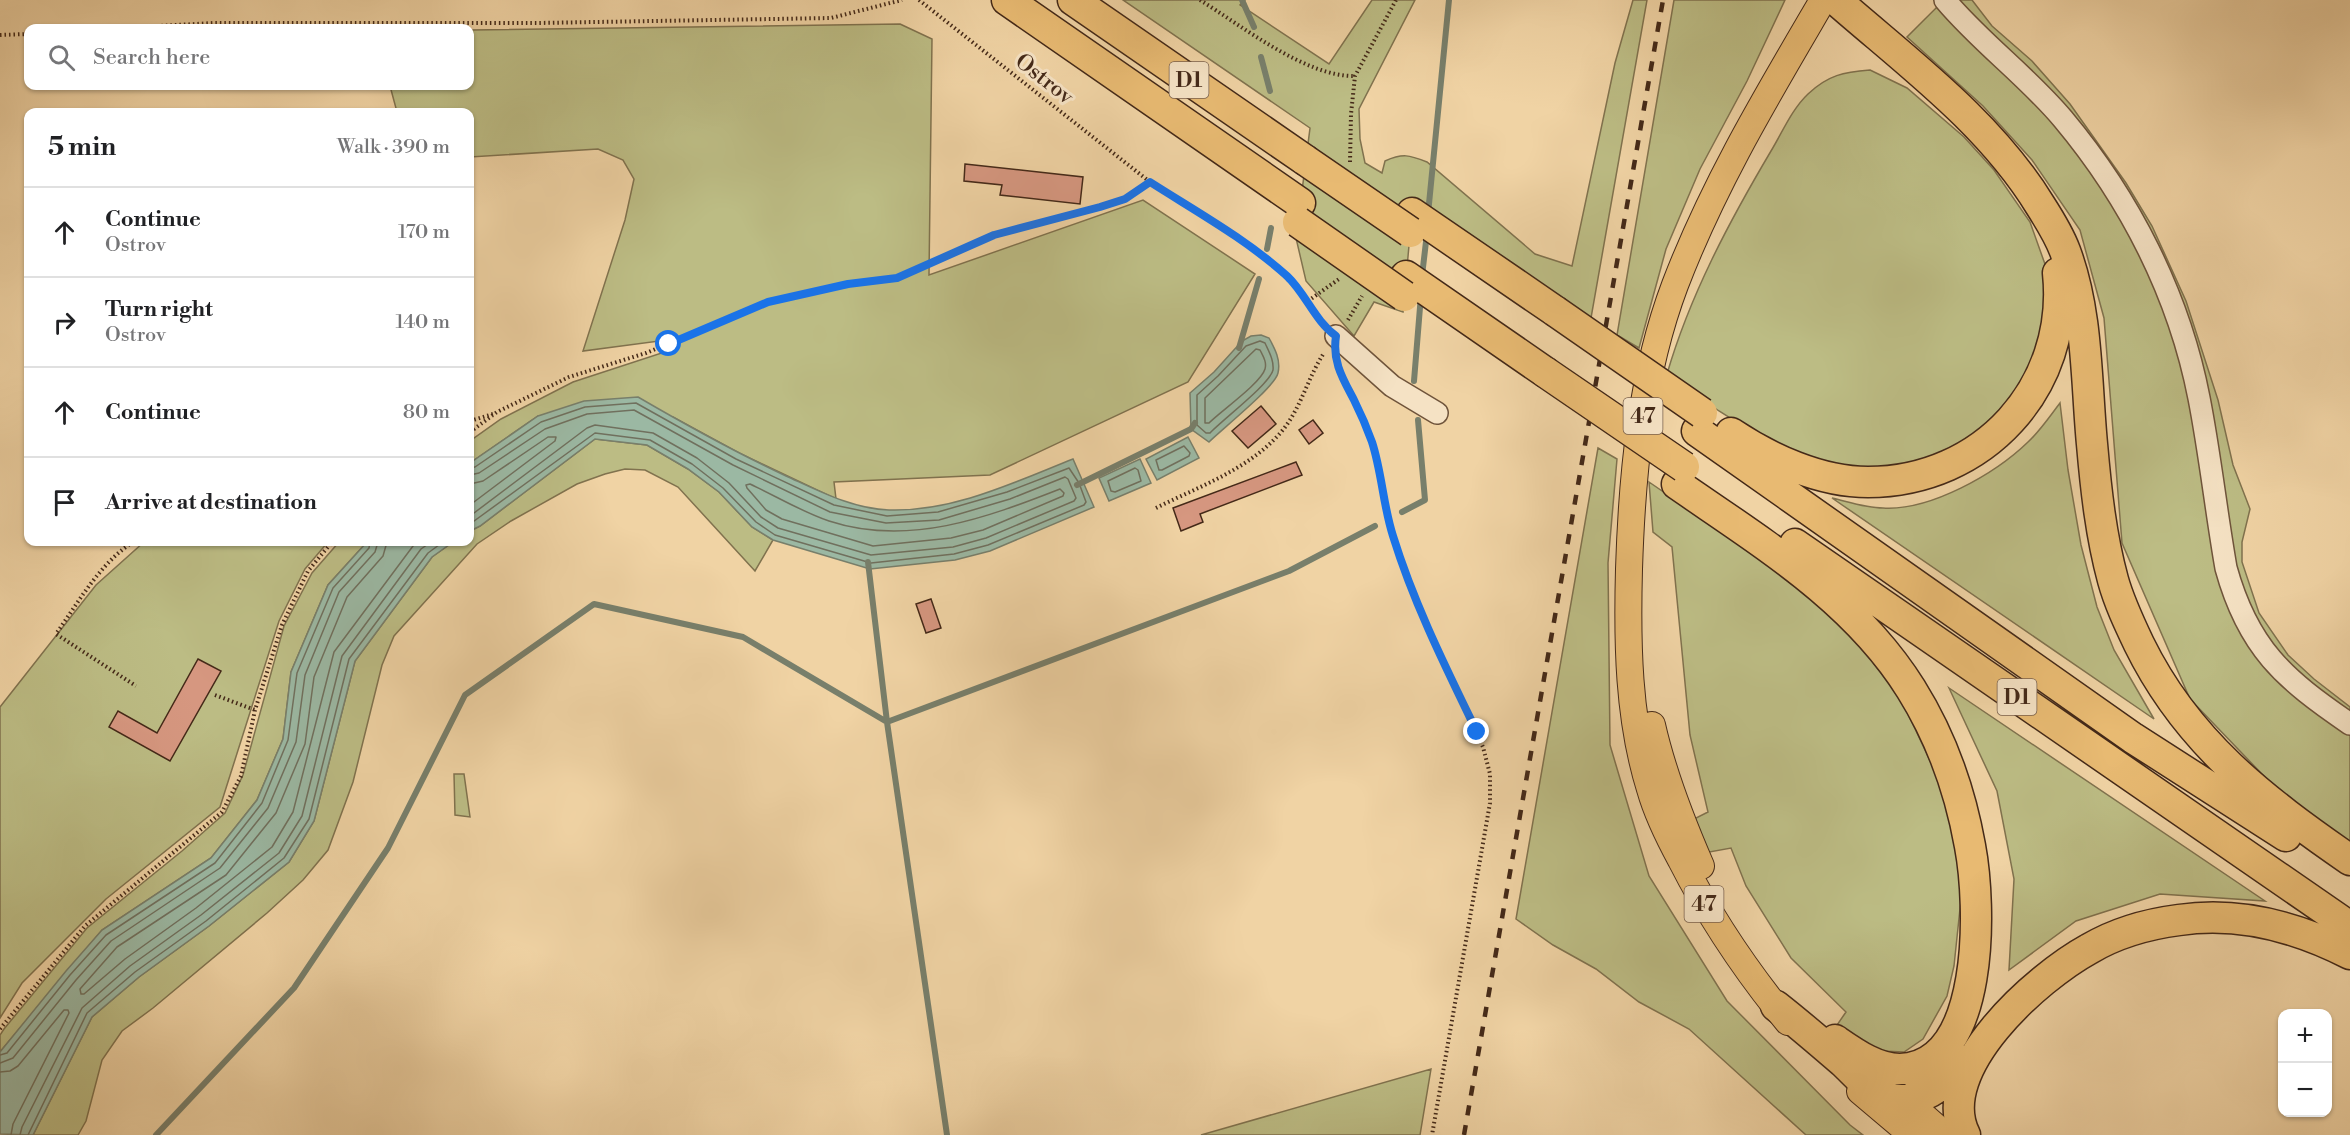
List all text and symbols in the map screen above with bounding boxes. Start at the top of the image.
search box [24,24,474,90]
icon: search [45,41,78,74]
text: Search here [93,44,210,71]
street label: Ostrov [1009,48,1080,111]
road number: D1 [1170,62,1208,98]
text: 5 min [48,131,116,163]
text: Walk · 390 m [337,135,450,160]
text: Continue [105,206,201,233]
icon: ahead [48,216,81,249]
text: 170 m [398,220,450,245]
text: Ostrov [105,233,166,258]
text: Turn right [105,296,213,323]
icon: right [48,306,81,339]
text: 140 m [395,310,450,335]
text: Ostrov [105,323,166,348]
route start [655,330,681,356]
icon: ahead [48,396,81,429]
road number: 47 [1624,398,1662,434]
text: Continue [105,399,201,426]
text: 80 m [403,400,450,425]
icon: arrive [48,486,81,519]
text: Arrive at destination [105,489,317,516]
road number: D1 [1998,679,2036,715]
route end [1463,718,1489,744]
road number: 47 [1684,886,1724,922]
map controls [2278,1009,2332,1117]
button: + [2278,1009,2332,1063]
button: − [2278,1063,2332,1117]

